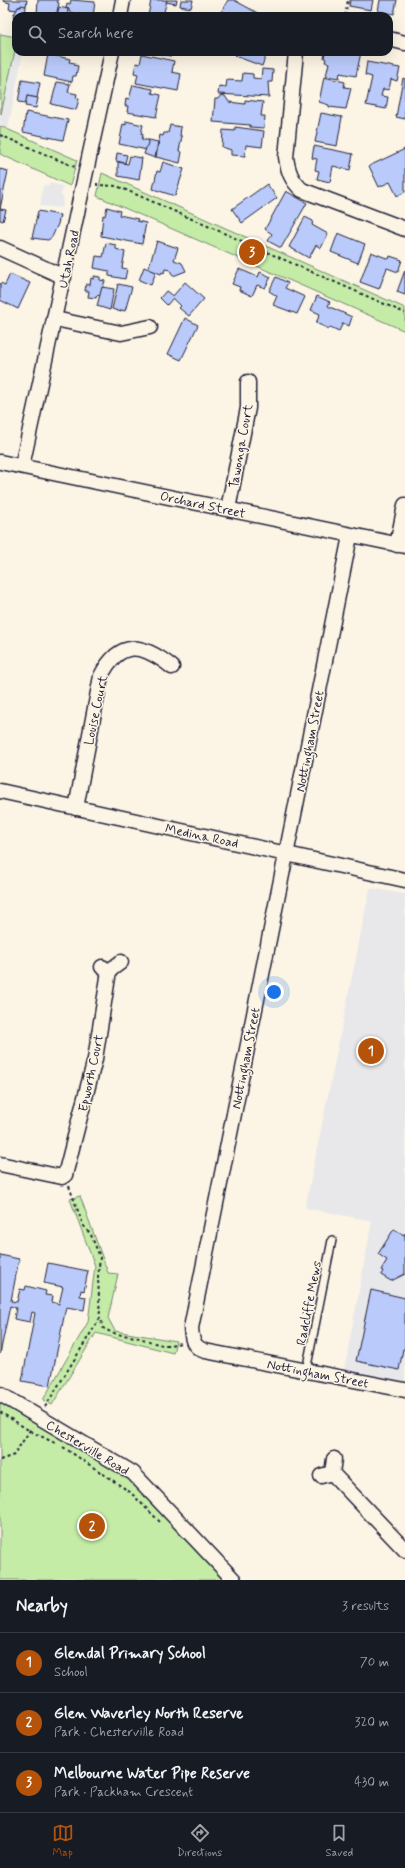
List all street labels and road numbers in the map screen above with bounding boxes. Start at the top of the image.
street label: Utah Road [55,229,84,290]
street label: Tawonga Court [226,403,257,490]
street label: Orchard Street [158,488,247,523]
street label: Louise Court [81,673,112,747]
street label: Nottingham Street [292,689,331,794]
street label: Medina Road [163,820,240,853]
street label: Nottingham Street [228,1006,267,1111]
street label: Epworth Court [75,1033,108,1113]
street label: Radcliffe Mews [293,1259,326,1347]
street label: Nottingham Street [265,1356,370,1395]
street label: Chesterville Road [43,1417,132,1480]

